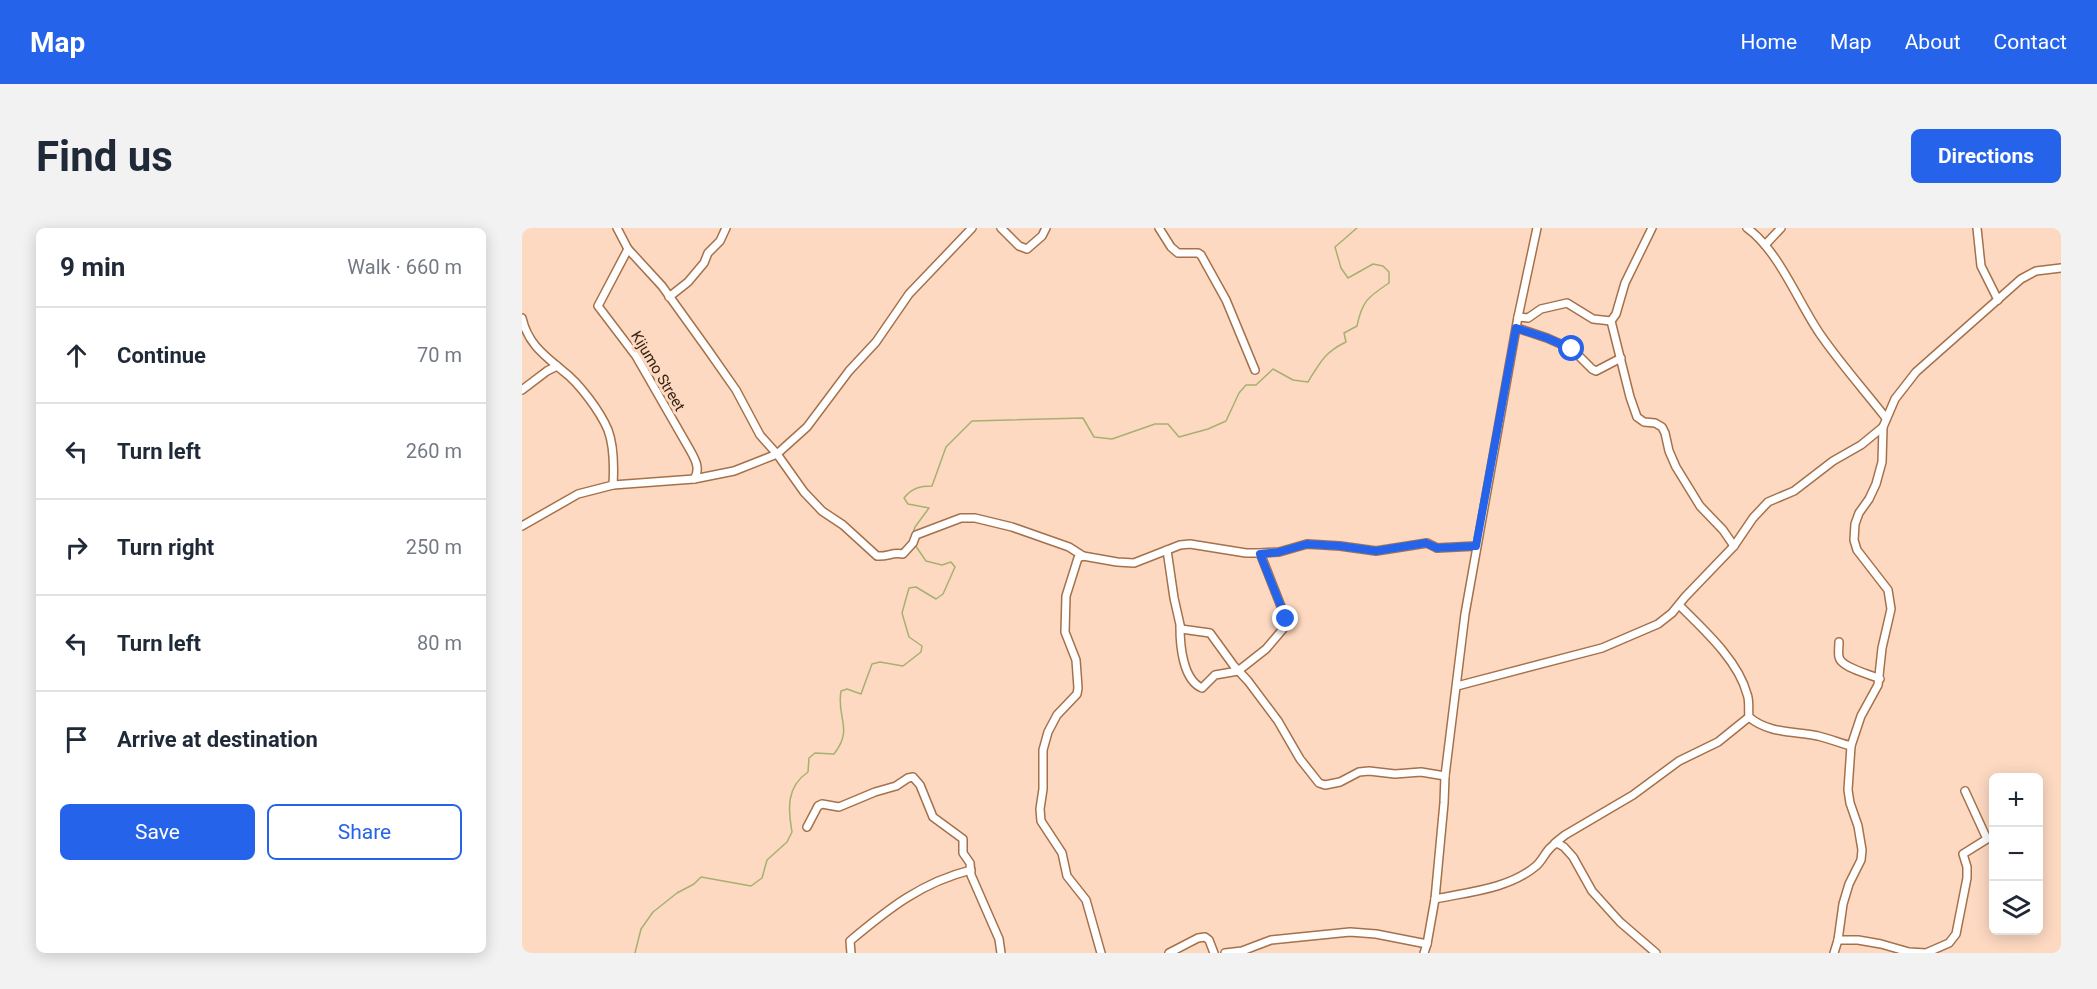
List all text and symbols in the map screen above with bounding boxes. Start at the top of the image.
text: Map [30,26,85,59]
text: Home [1741,30,1797,54]
text: Map [1830,30,1872,54]
text: About [1905,30,1961,54]
text: Contact [1994,30,2067,54]
button: Directions [1911,129,2061,183]
text: Find us [36,132,173,181]
text: 9 min [60,252,125,282]
text: Walk · 660 m [347,255,462,279]
street label: Kijumo Street [627,328,689,414]
route start [1558,335,1584,361]
icon: ahead [60,339,93,372]
text: Continue [117,343,206,368]
text: 70 m [417,343,462,367]
icon: left [60,435,93,468]
text: Turn left [117,439,201,464]
text: 260 m [406,439,462,463]
icon: right [60,531,93,564]
text: Turn right [117,535,214,560]
text: 250 m [406,535,462,559]
route end [1272,605,1298,631]
icon: left [60,627,93,660]
text: Turn left [117,631,201,656]
text: 80 m [417,631,462,655]
icon: arrive [60,723,93,756]
text: Arrive at destination [117,727,318,752]
map controls [1989,773,2043,935]
button: + [1989,773,2043,827]
button: Save [60,804,255,860]
button: Share [267,804,462,860]
button: − [1989,827,2043,881]
button: layers [1989,881,2043,935]

